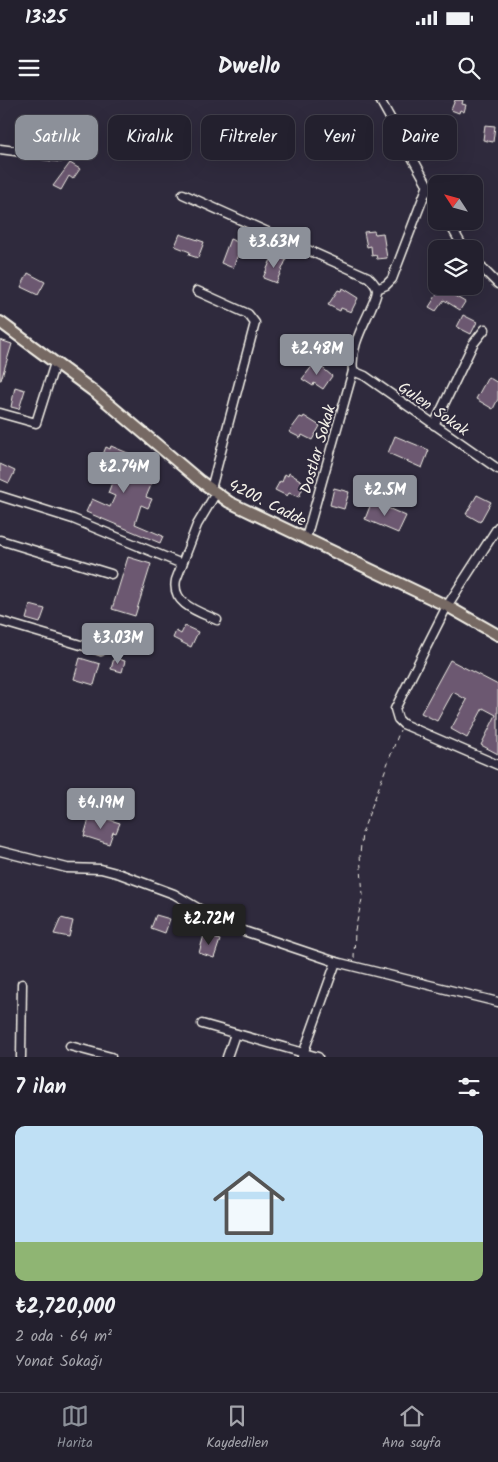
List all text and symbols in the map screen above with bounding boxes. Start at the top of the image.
text: 13:25 [25,3,67,33]
text: Dwello [218,50,280,85]
icon: menu [15,54,43,82]
icon: search [455,54,483,82]
chip: Satılık [15,115,98,160]
chip: Kiralık [108,115,191,160]
chip: Filtreler [201,115,295,160]
chip: Yeni [305,115,373,160]
chip: Daire [383,115,457,160]
north arrow [428,175,482,230]
map controls [428,175,483,295]
pin: ₺3.63M [233,226,315,269]
text: ₺3.63M [249,230,299,255]
button: layers [428,240,483,295]
pin: ₺2.48M [276,334,358,376]
text: ₺2.48M [291,337,343,362]
street label: Gulen Sokak [392,376,474,443]
street label: Dostlar Sokak [294,401,343,497]
pin: ₺2.74M [83,452,165,494]
text: ₺2.74M [99,455,149,480]
street label: 4200. Cadde [224,473,311,534]
pin: ₺2.5M [350,474,420,517]
text: ₺2.5M [364,478,406,503]
pin: ₺3.03M [77,622,159,665]
text: ₺3.03M [93,626,143,651]
pin: ₺4.19M [60,788,142,830]
text: ₺4.19M [78,791,124,816]
pin: ₺2.72M [168,904,250,946]
text: ₺2.72M [184,907,234,932]
text: 7 ilan [15,1071,66,1104]
icon: filters [455,1073,483,1101]
icon: home [204,1158,294,1248]
text: ₺2,720,000 [15,1291,115,1324]
text: 2 oda · 64 m² [15,1324,112,1349]
text: Yonat Sokağı [15,1349,103,1374]
tab: Harita [57,1402,93,1454]
tab: Kaydedilen [206,1402,269,1454]
tab: Ana sayfa [382,1402,441,1454]

